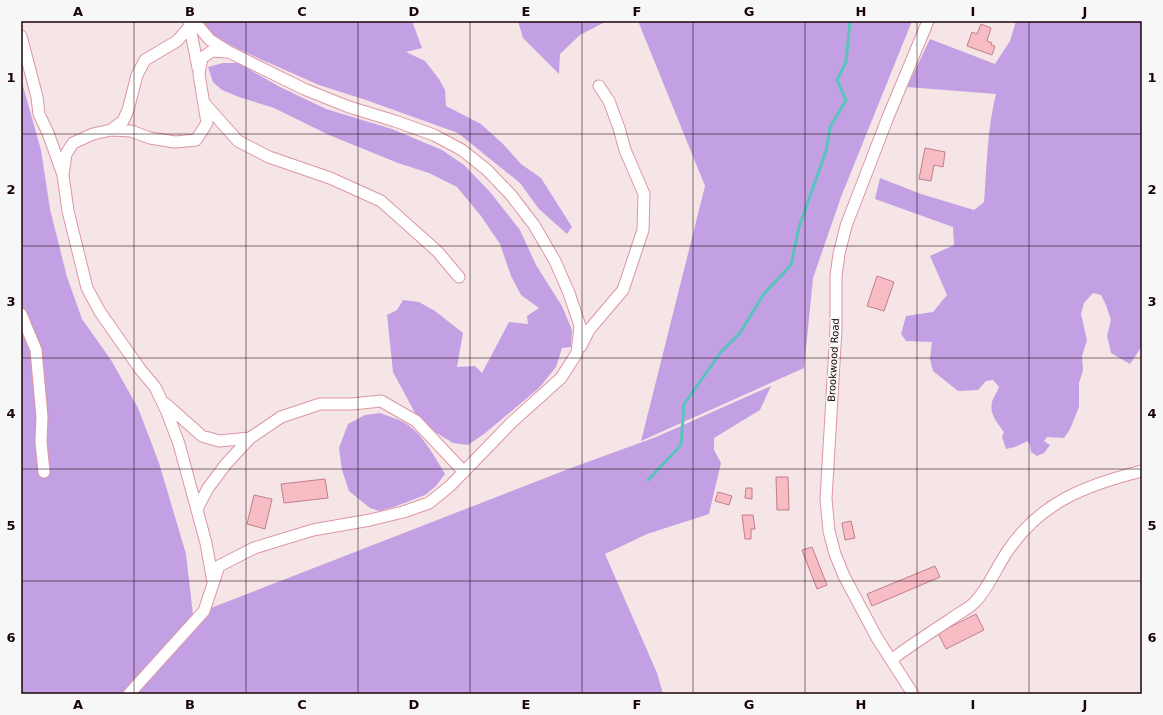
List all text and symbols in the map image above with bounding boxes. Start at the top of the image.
text: A [73,4,83,19]
text: B [185,4,195,19]
text: C [297,4,307,19]
text: D [409,4,420,19]
text: E [522,4,530,19]
text: F [633,4,641,19]
text: G [744,4,754,19]
text: H [856,4,866,19]
text: I [971,4,975,19]
text: J [1082,4,1087,19]
text: 1 [6,70,16,85]
text: 1 [1147,70,1157,85]
text: 2 [6,182,16,197]
text: 2 [1147,182,1157,197]
text: 3 [6,294,16,309]
text: 3 [1147,294,1157,309]
street label: Brookwood Road [826,318,841,402]
text: 4 [6,406,16,421]
text: 4 [1147,406,1157,421]
text: 5 [6,518,16,533]
text: 5 [1147,518,1157,533]
text: 6 [6,630,16,645]
text: 6 [1147,630,1157,645]
text: A [73,697,83,712]
text: B [185,697,195,712]
text: C [297,697,307,712]
text: D [409,697,420,712]
text: E [522,697,530,712]
text: F [633,697,641,712]
text: G [744,697,754,712]
text: H [856,697,866,712]
text: I [971,697,975,712]
text: J [1082,697,1087,712]

